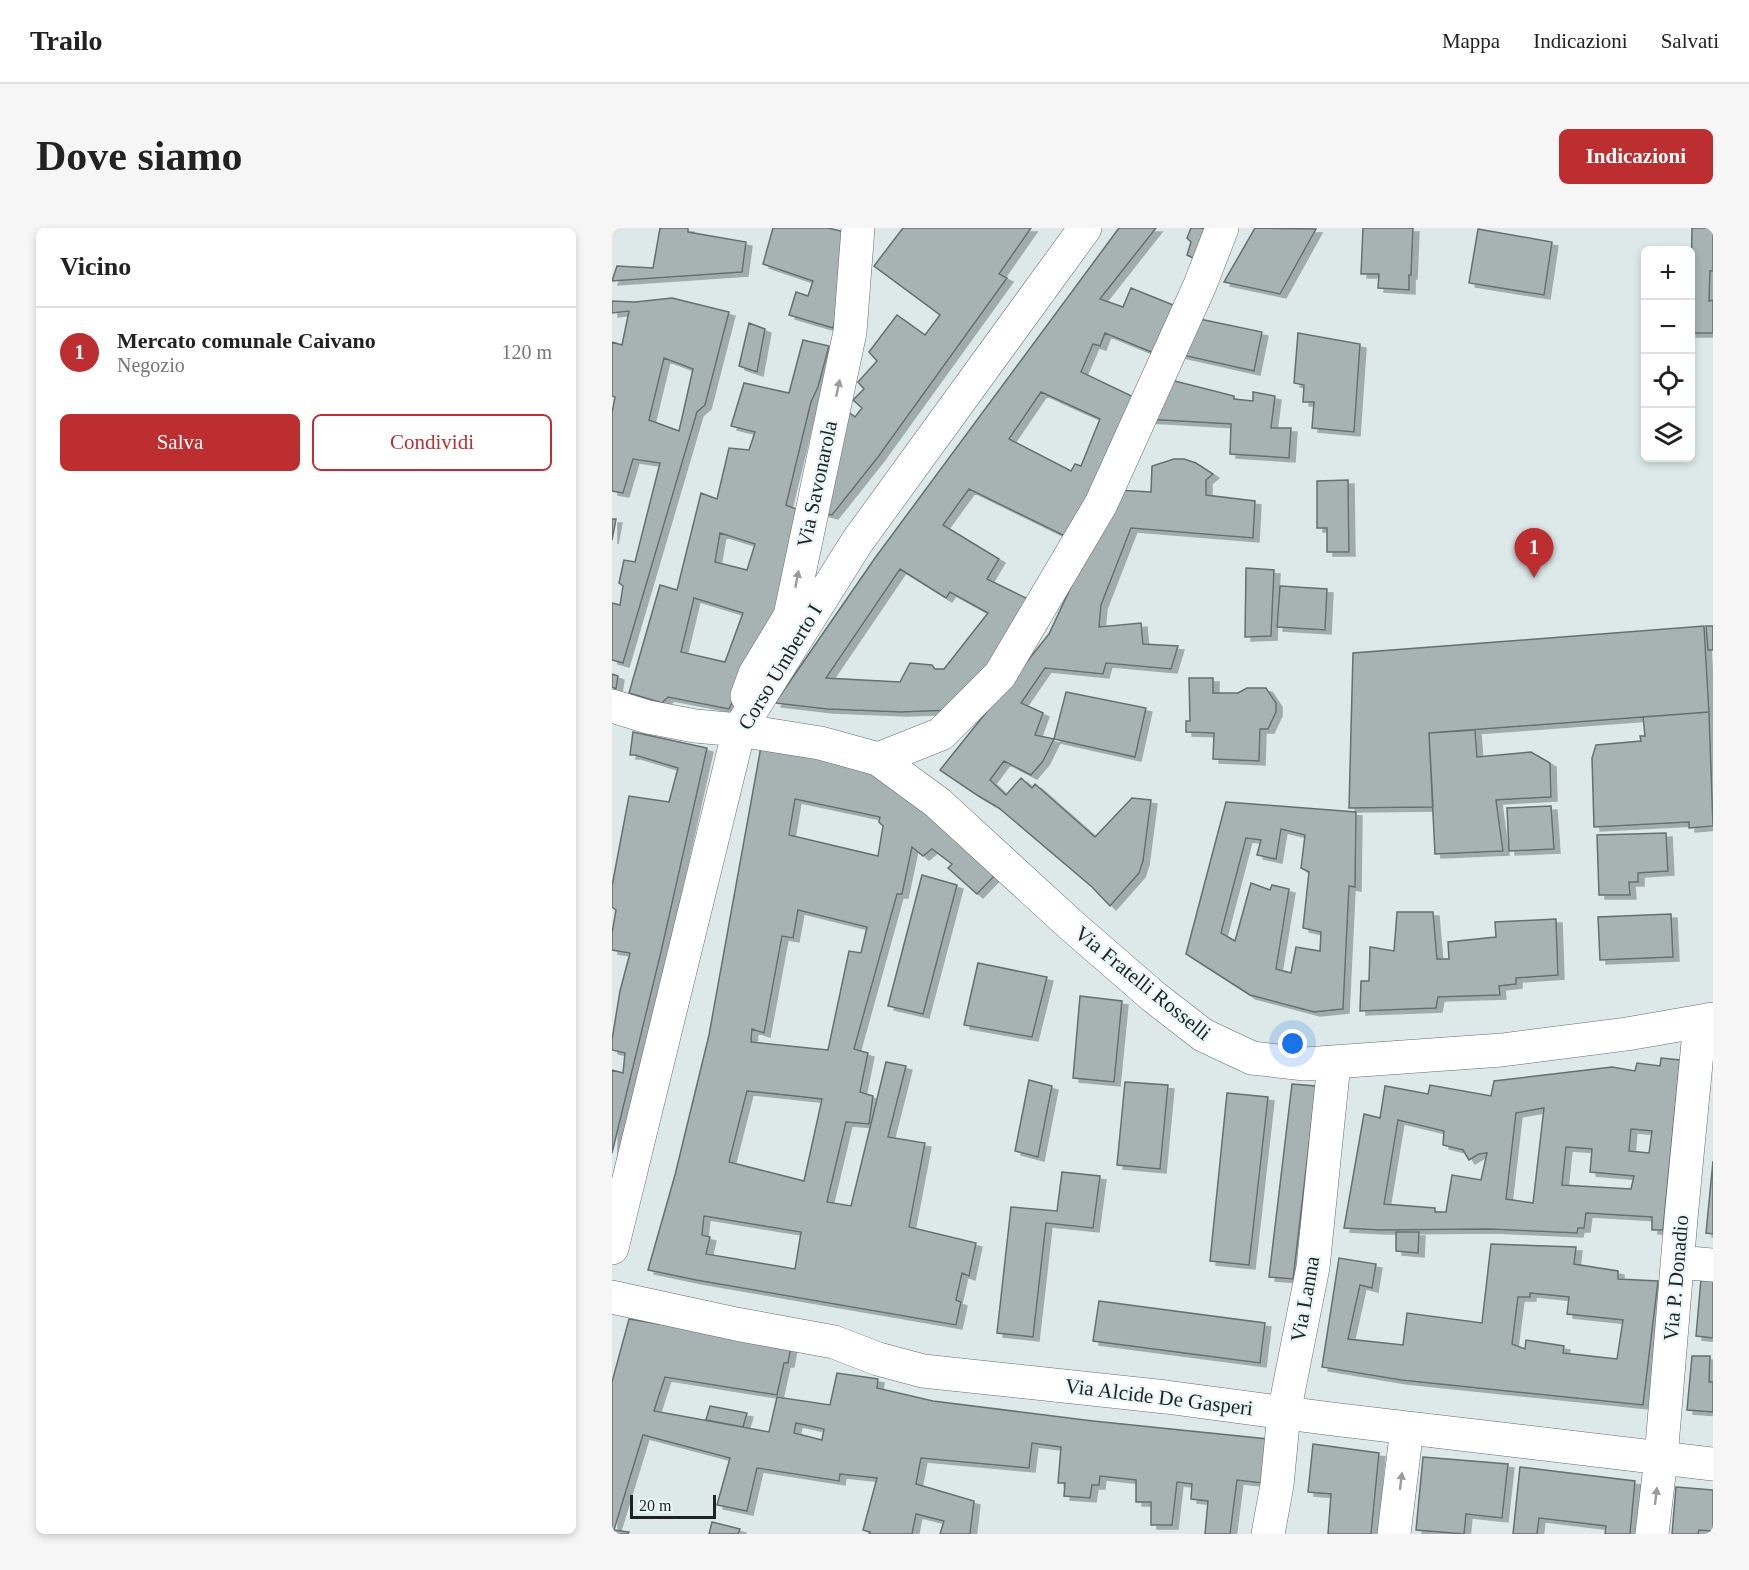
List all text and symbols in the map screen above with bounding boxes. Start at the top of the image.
text: Trailo [30,25,103,56]
text: Mappa [1442,29,1500,53]
text: Indicazioni [1533,29,1628,53]
text: Salvati [1661,29,1719,53]
button: Indicazioni [1559,129,1713,184]
text: Dove siamo [36,133,242,179]
map controls [1641,246,1695,462]
button: + [1641,246,1695,300]
text: Vicino [60,252,131,281]
button: − [1641,300,1695,354]
text: Mercato comunale Caivano [117,328,376,353]
text: 1 [75,341,85,363]
text: 120 m [501,341,552,363]
text: Negozio [117,354,185,376]
button: locate [1641,354,1695,408]
one-way arrow [834,379,843,398]
button: layers [1641,408,1695,462]
button: Salva [60,414,300,471]
button: Condividi [312,414,552,471]
street label: Via Savonarola [792,418,842,549]
pin: 1 [1514,528,1554,578]
one-way arrow [793,569,802,588]
street label: Corso Umberto I [733,600,827,734]
street label: Via Fratelli Rosselli [1070,921,1216,1045]
your location [1278,1029,1307,1058]
street label: Via P. Donadio [1659,1214,1693,1342]
street label: Via Lanna [1286,1254,1324,1344]
street label: Via Alcide De Gasperi [1064,1374,1255,1420]
one-way arrow [1396,1472,1405,1491]
one-way arrow [1652,1487,1661,1506]
scale bar [630,1492,716,1520]
text: 20 m [639,1497,671,1514]

